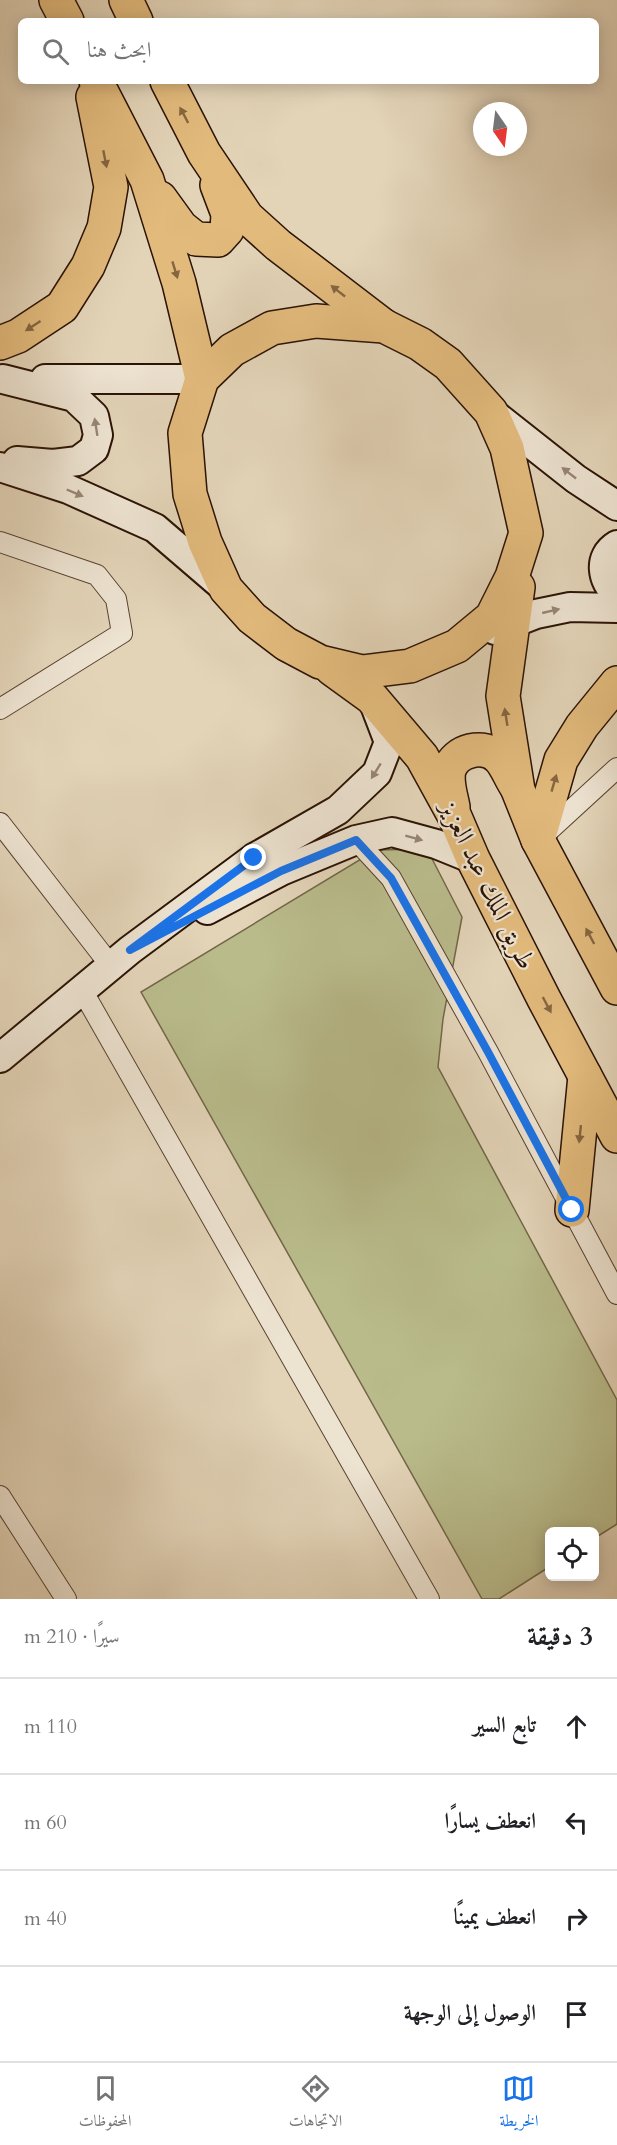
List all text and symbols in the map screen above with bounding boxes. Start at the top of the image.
search box [18,18,599,84]
icon: search [39,35,72,68]
text: ابحث هنا [87,35,152,65]
north arrow [473,102,527,156]
one-way arrow [180,106,189,123]
one-way arrow [101,150,110,169]
one-way arrow [171,261,180,279]
one-way arrow [330,285,345,297]
one-way arrow [25,320,41,332]
one-way arrow [91,417,100,436]
one-way arrow [561,468,576,480]
one-way arrow [67,488,84,497]
one-way arrow [542,606,561,615]
one-way arrow [501,707,510,726]
one-way arrow [370,763,381,779]
one-way arrow [550,774,559,792]
street label: طريق الملك عبد العزيز [431,792,544,975]
one-way arrow [405,834,423,843]
route end [240,844,266,870]
one-way arrow [585,928,594,945]
one-way arrow [542,996,552,1013]
one-way arrow [575,1125,585,1144]
route start [558,1196,584,1222]
map controls [545,1527,599,1581]
button: locate [545,1527,599,1581]
text: 3 دقيقة [527,1619,593,1654]
text: سيرًا · 210 m [24,1623,120,1650]
text: تابع السير [473,1710,536,1740]
icon: ahead [560,1710,593,1743]
text: 110 m [24,1713,77,1740]
text: انعطف يسارًا [445,1806,536,1836]
icon: left [560,1806,593,1839]
text: 60 m [24,1809,67,1836]
text: انعطف يمينًا [453,1902,536,1932]
icon: right [560,1902,593,1935]
text: 40 m [24,1905,67,1932]
text: الوصول إلى الوجهة [404,1998,536,2028]
icon: arrive [560,1998,593,2031]
tab: المحفوظات [79,2072,131,2136]
tab: الاتجاهات [289,2072,342,2136]
tab: الخريطة [499,2072,538,2136]

